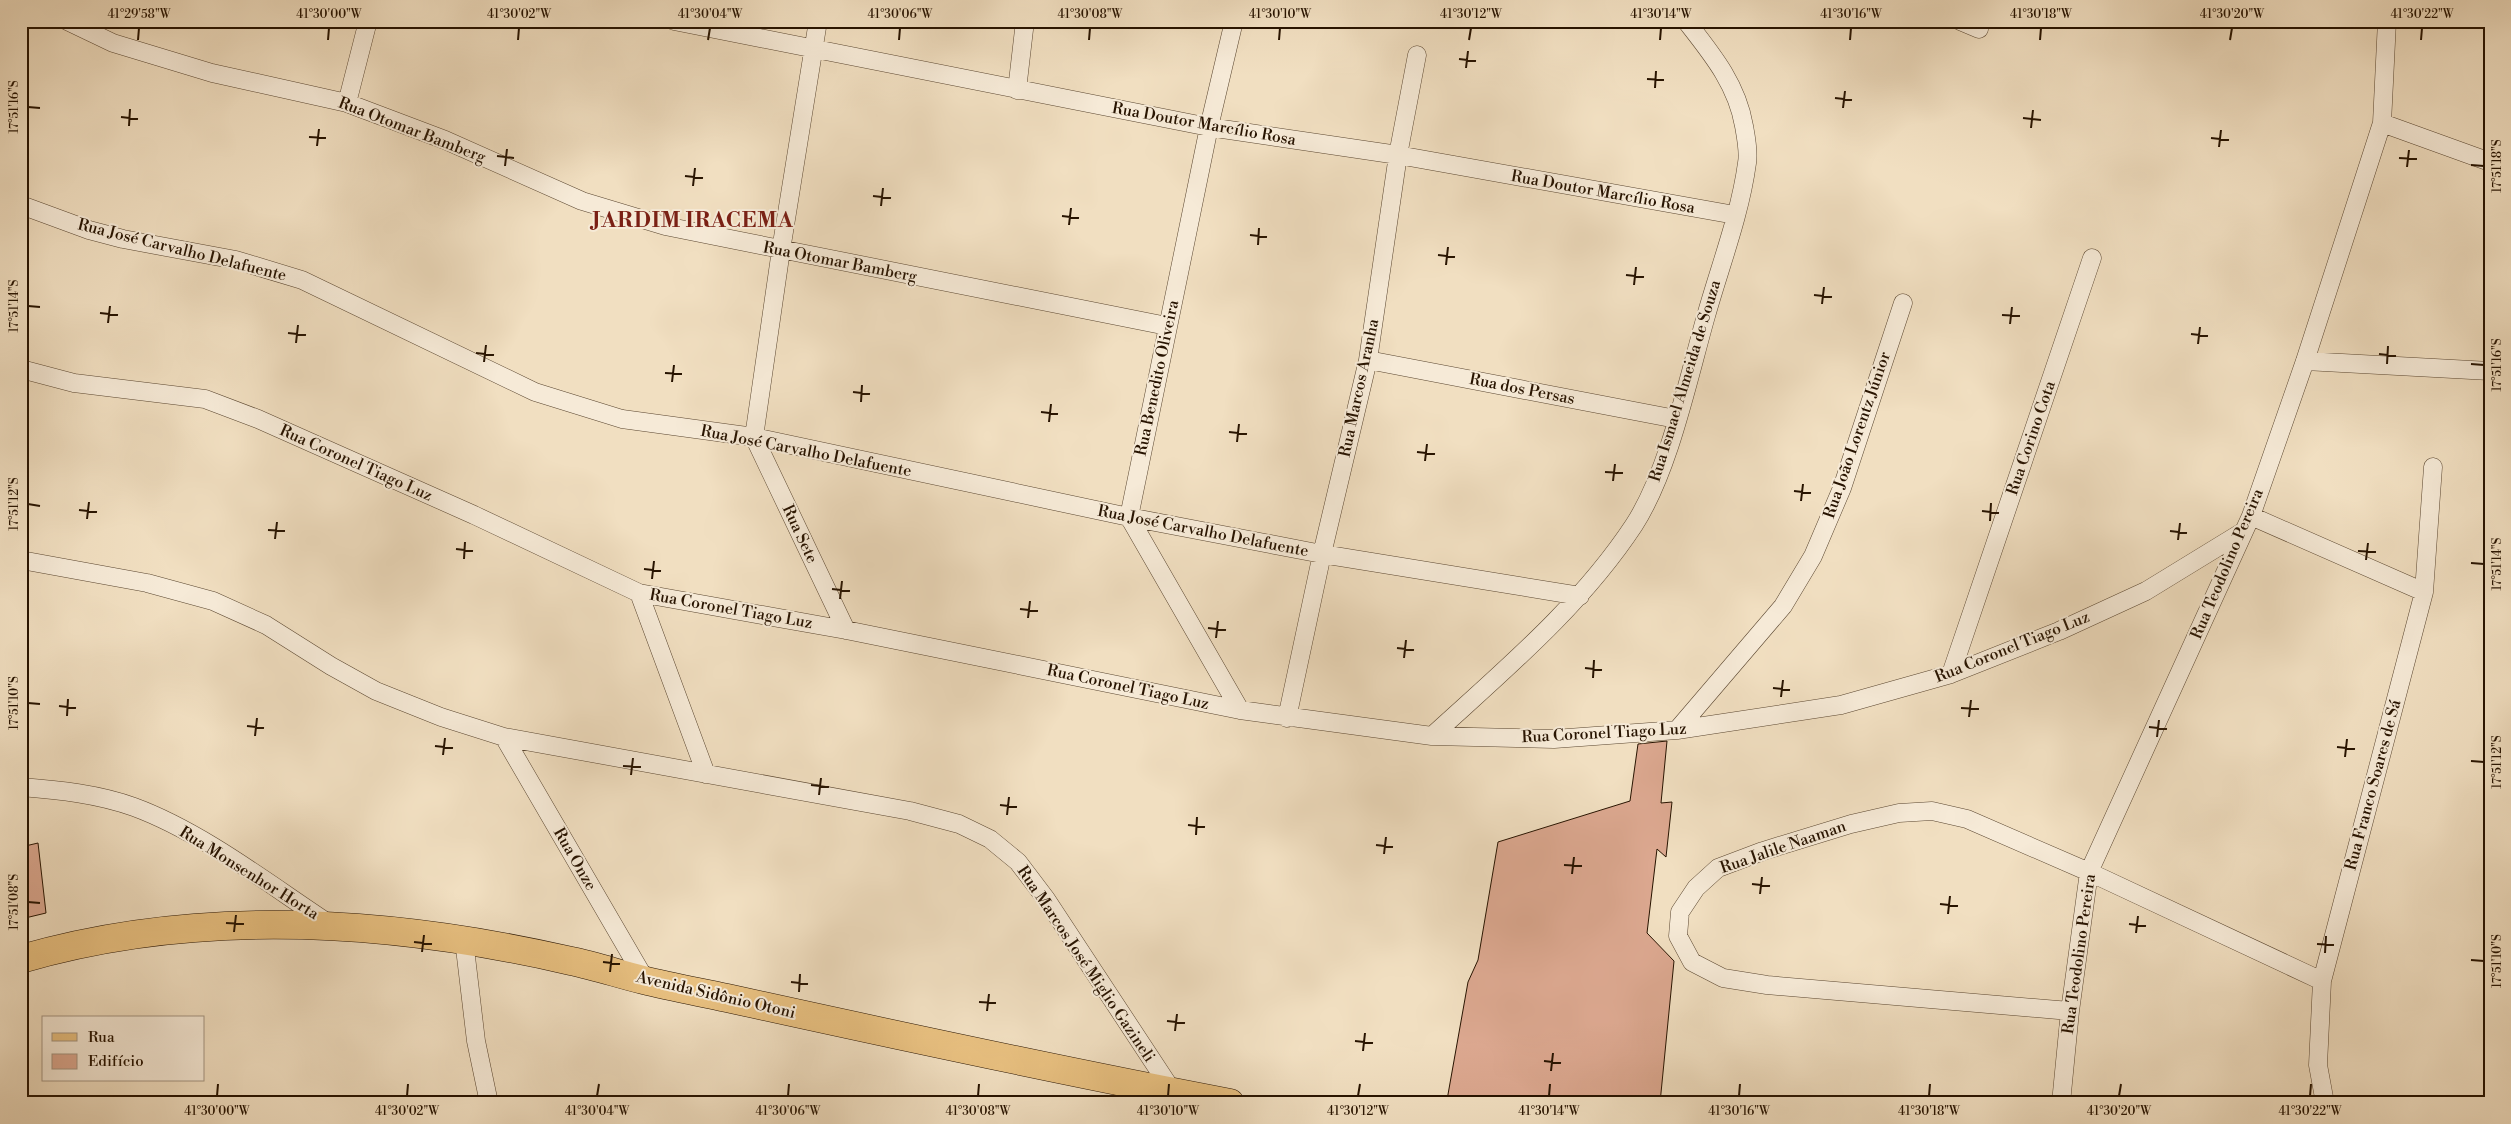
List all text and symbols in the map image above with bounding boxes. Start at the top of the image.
text: 41°29'58"W [107,7,172,22]
text: 41°30'00"W [296,7,363,22]
text: 41°30'02"W [487,7,552,22]
text: 41°30'04"W [678,7,743,22]
text: 41°30'06"W [868,7,934,22]
text: 41°30'08"W [1058,7,1124,22]
text: 41°30'10"W [1249,7,1312,22]
text: 41°30'12"W [1440,7,1503,22]
text: 41°30'14"W [1630,7,1693,22]
text: 41°30'16"W [1820,7,1883,22]
text: 41°30'18"W [2010,7,2073,22]
text: 41°30'20"W [2200,7,2265,22]
text: 41°30'22"W [2390,7,2455,22]
text: 17°51'16"S [7,80,22,134]
street label: Rua Otomar Bamberg [335,93,489,168]
street label: Rua Doutor Marcílio Rosa [1110,98,1298,150]
text: 17°51'18"S [2490,139,2505,193]
street label: Rua Doutor Marcílio Rosa [1509,166,1697,218]
district label: JARDIM IRACEMA [589,208,794,234]
street label: Rua José Carvalho Delafuente [76,214,288,286]
street label: Rua Otomar Bamberg [761,237,919,287]
street label: Rua Ismael Almeida de Souza [1645,277,1726,484]
text: 17°51'14"S [7,279,22,332]
street label: Rua Benedito Oliveira [1131,297,1183,458]
street label: Rua Marcos Aranha [1335,316,1384,459]
text: 17°51'16"S [2490,338,2505,392]
street label: Rua João Lorentz Júnior [1819,349,1895,521]
street label: Rua dos Persas [1468,369,1576,409]
street label: Rua Corino Cota [2002,377,2060,498]
street label: Rua Coronel Tiago Luz [276,420,436,506]
street label: Rua José Carvalho Delafuente [699,421,913,481]
text: 17°51'12"S [7,477,22,531]
street label: Rua Teodolino Pereira [2186,485,2268,642]
street label: Rua Sete [778,501,822,567]
street label: Rua José Carvalho Delafuente [1096,501,1310,561]
text: 17°51'14"S [2490,537,2505,590]
street label: Rua Coronel Tiago Luz [648,585,814,633]
street label: Rua Coronel Tiago Luz [1932,607,2092,687]
street label: Rua Coronel Tiago Luz [1045,660,1211,714]
text: 17°51'10"S [7,676,22,730]
street label: Rua Franco Soares de Sá [2341,697,2406,873]
street label: Rua Coronel Tiago Luz [1521,719,1687,747]
text: 17°51'12"S [2490,735,2505,789]
street label: Rua Jalile Naaman [1717,816,1849,878]
street label: Rua Monsenhor Horta [176,822,323,925]
street label: Rua Onze [549,824,601,894]
street label: Rua Marcos José Miglio Gazineli [1013,862,1159,1066]
street label: Rua Teodolino Pereira [2058,872,2100,1035]
text: 17°51'08"S [7,874,22,930]
text: 17°51'10"S [2490,934,2505,988]
street label: Avenida Sidônio Otoni [633,967,798,1023]
legend [42,1016,205,1082]
text: Rua [88,1028,115,1047]
text: Edifício [88,1052,144,1071]
text: 41°30'00"W [184,1104,251,1119]
text: 41°30'02"W [375,1104,440,1119]
text: 41°30'04"W [565,1104,630,1119]
text: 41°30'06"W [756,1104,822,1119]
text: 41°30'08"W [946,1104,1012,1119]
text: 41°30'10"W [1137,1104,1200,1119]
text: 41°30'12"W [1327,1104,1390,1119]
text: 41°30'14"W [1518,1104,1581,1119]
text: 41°30'16"W [1708,1104,1771,1119]
text: 41°30'18"W [1898,1104,1961,1119]
text: 41°30'20"W [2087,1104,2152,1119]
text: 41°30'22"W [2278,1104,2343,1119]

